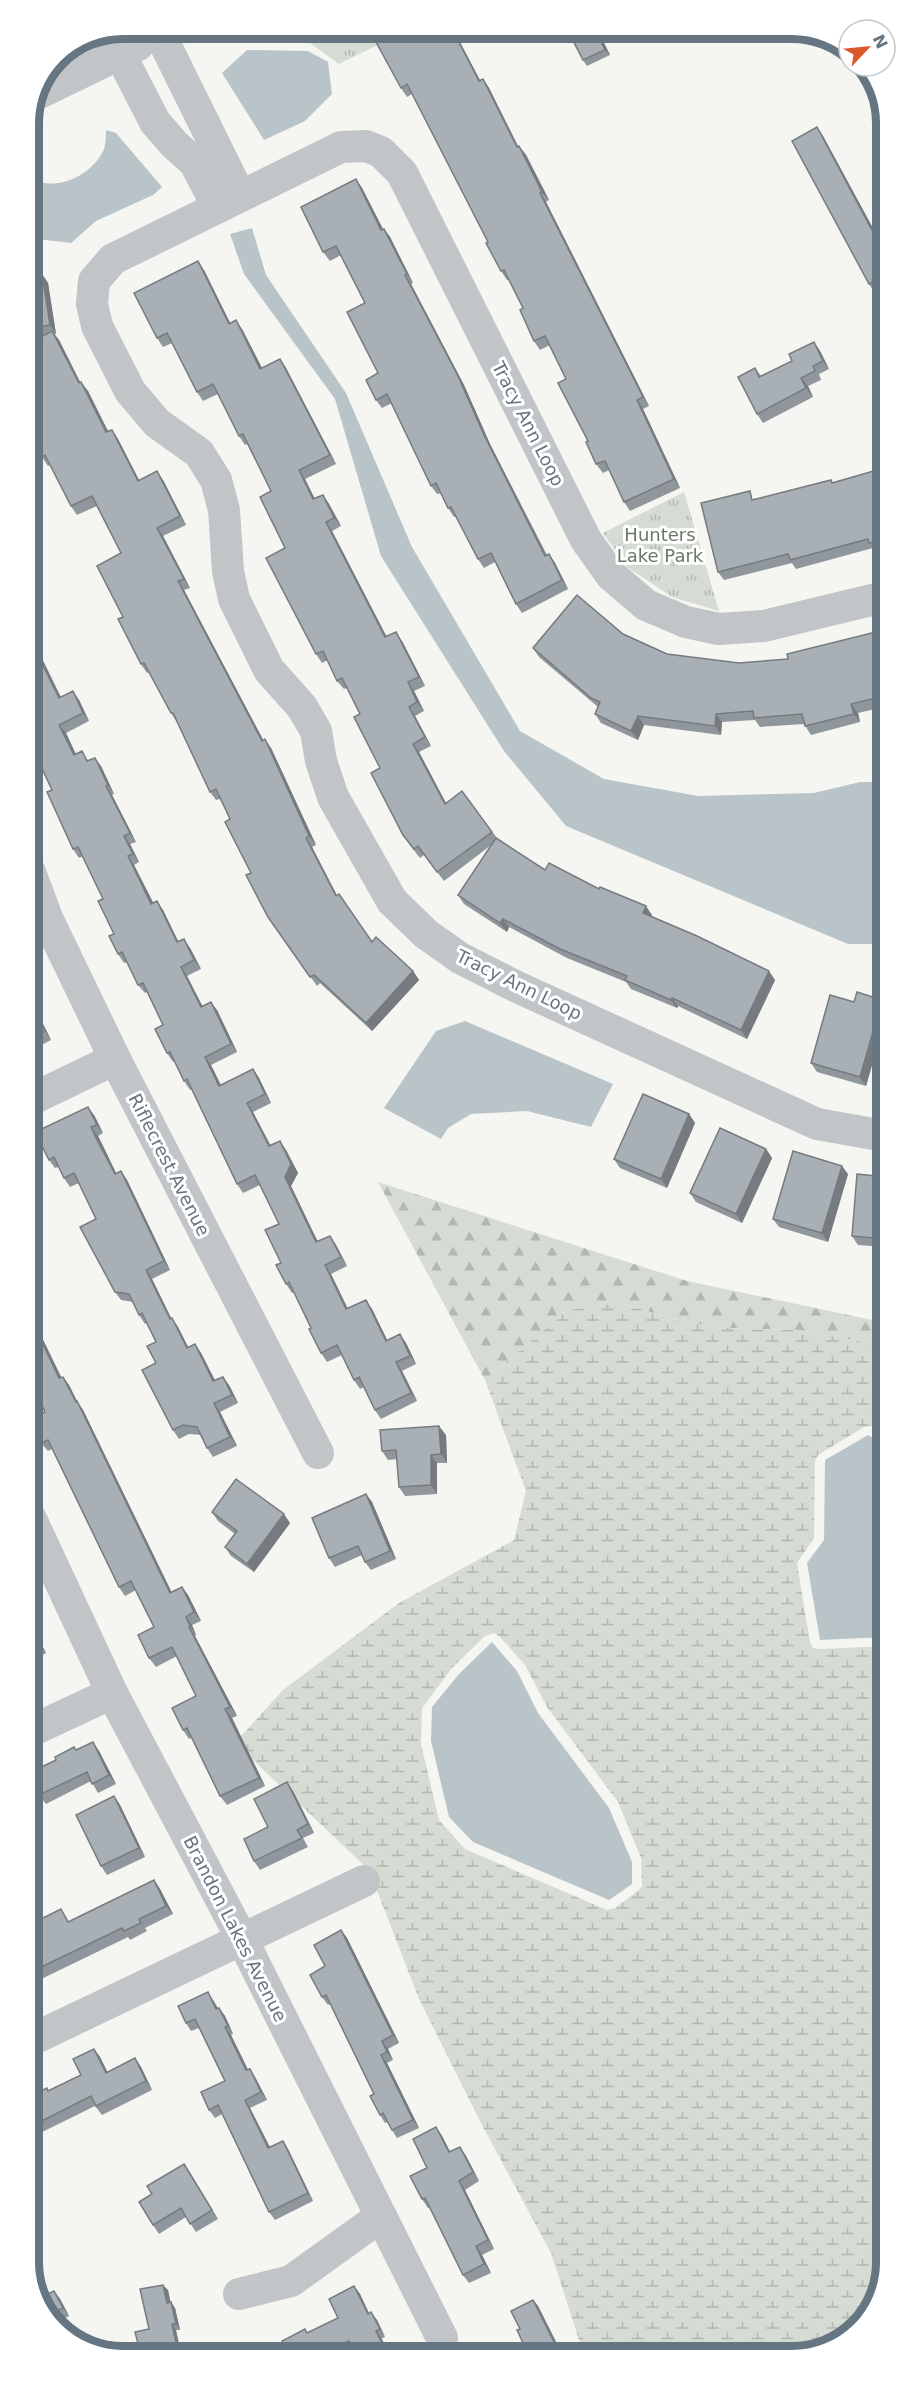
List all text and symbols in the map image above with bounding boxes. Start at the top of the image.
north arrow [837,18,897,78]
text: N [869,31,892,52]
street label: Tracy Ann Loop [488,357,569,490]
park label: Hunters Lake Park [617,524,704,566]
street label: Tracy Ann Loop [452,945,585,1024]
street label: Riflecrest Avenue [124,1090,214,1239]
street label: Brandon Lakes Avenue [179,1832,291,2025]

